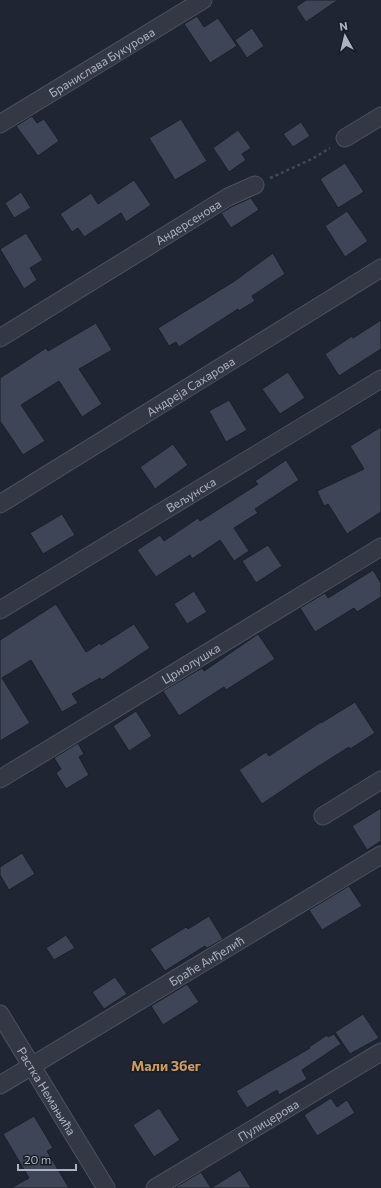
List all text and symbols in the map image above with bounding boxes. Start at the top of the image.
north arrow [325,16,365,56]
text: N [339,19,349,33]
street label: Бранислава Букурова [46,24,157,100]
street label: Андерсенова [153,196,223,247]
street label: Андреја Сахарова [144,353,237,419]
street label: Вељунска [163,474,218,515]
street label: Црнолушка [159,640,222,686]
street label: Браће Анђелић [166,932,246,988]
street label: Растка Немањића [15,1044,79,1137]
district label: Мали Збег [131,1057,201,1074]
street label: Пулицерова [235,1096,301,1144]
scale bar [18,1146,76,1172]
text: 20 m [24,1152,51,1166]

